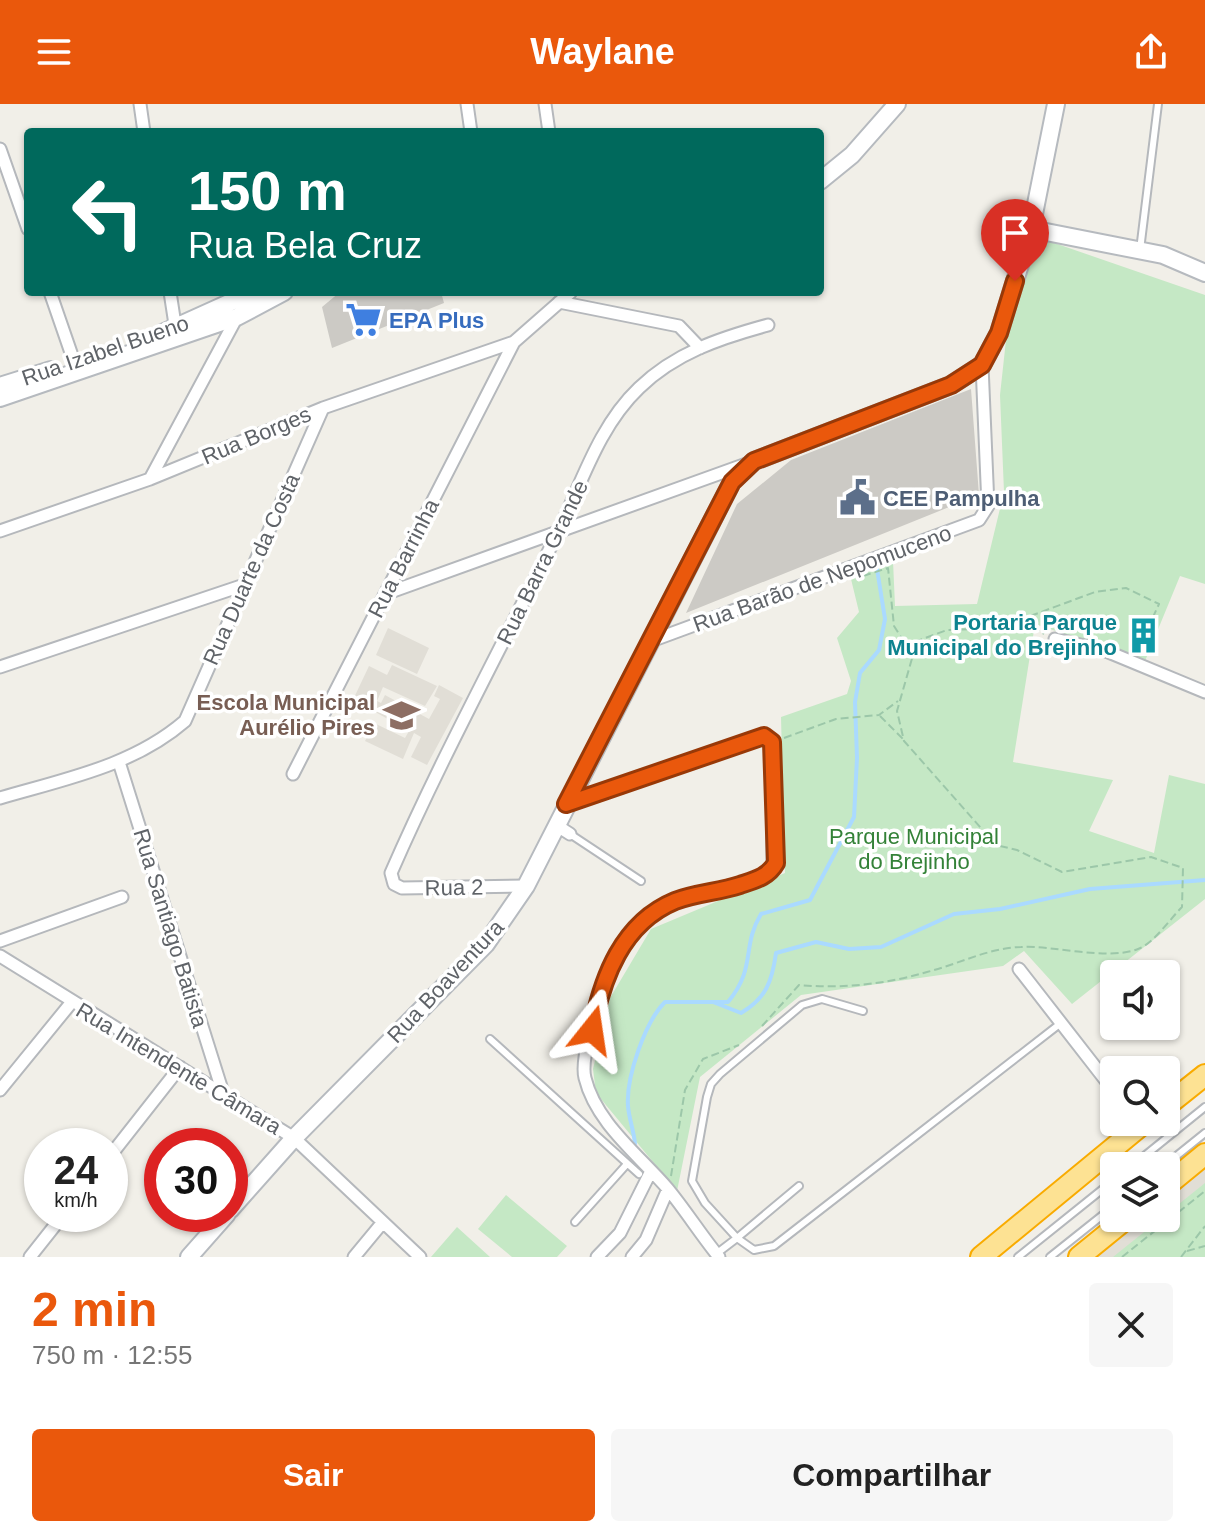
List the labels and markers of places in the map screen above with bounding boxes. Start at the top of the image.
pin [981,199,1049,281]
supermarket icon: EPA Plus [344,301,382,339]
place label: EPA Plus [389,308,484,333]
public building icon: CEE Pampulha [838,479,876,517]
place label: CEE Pampulha [883,486,1040,511]
place label: Portaria Parque Municipal do Brejinho [887,610,1117,660]
building icon: Portaria Parque Municipal do Brejinho [1124,616,1162,654]
place label: Escola Municipal Aurélio Pires [197,690,375,740]
school or university icon: Escola Municipal Aurélio Pires [382,696,420,734]

